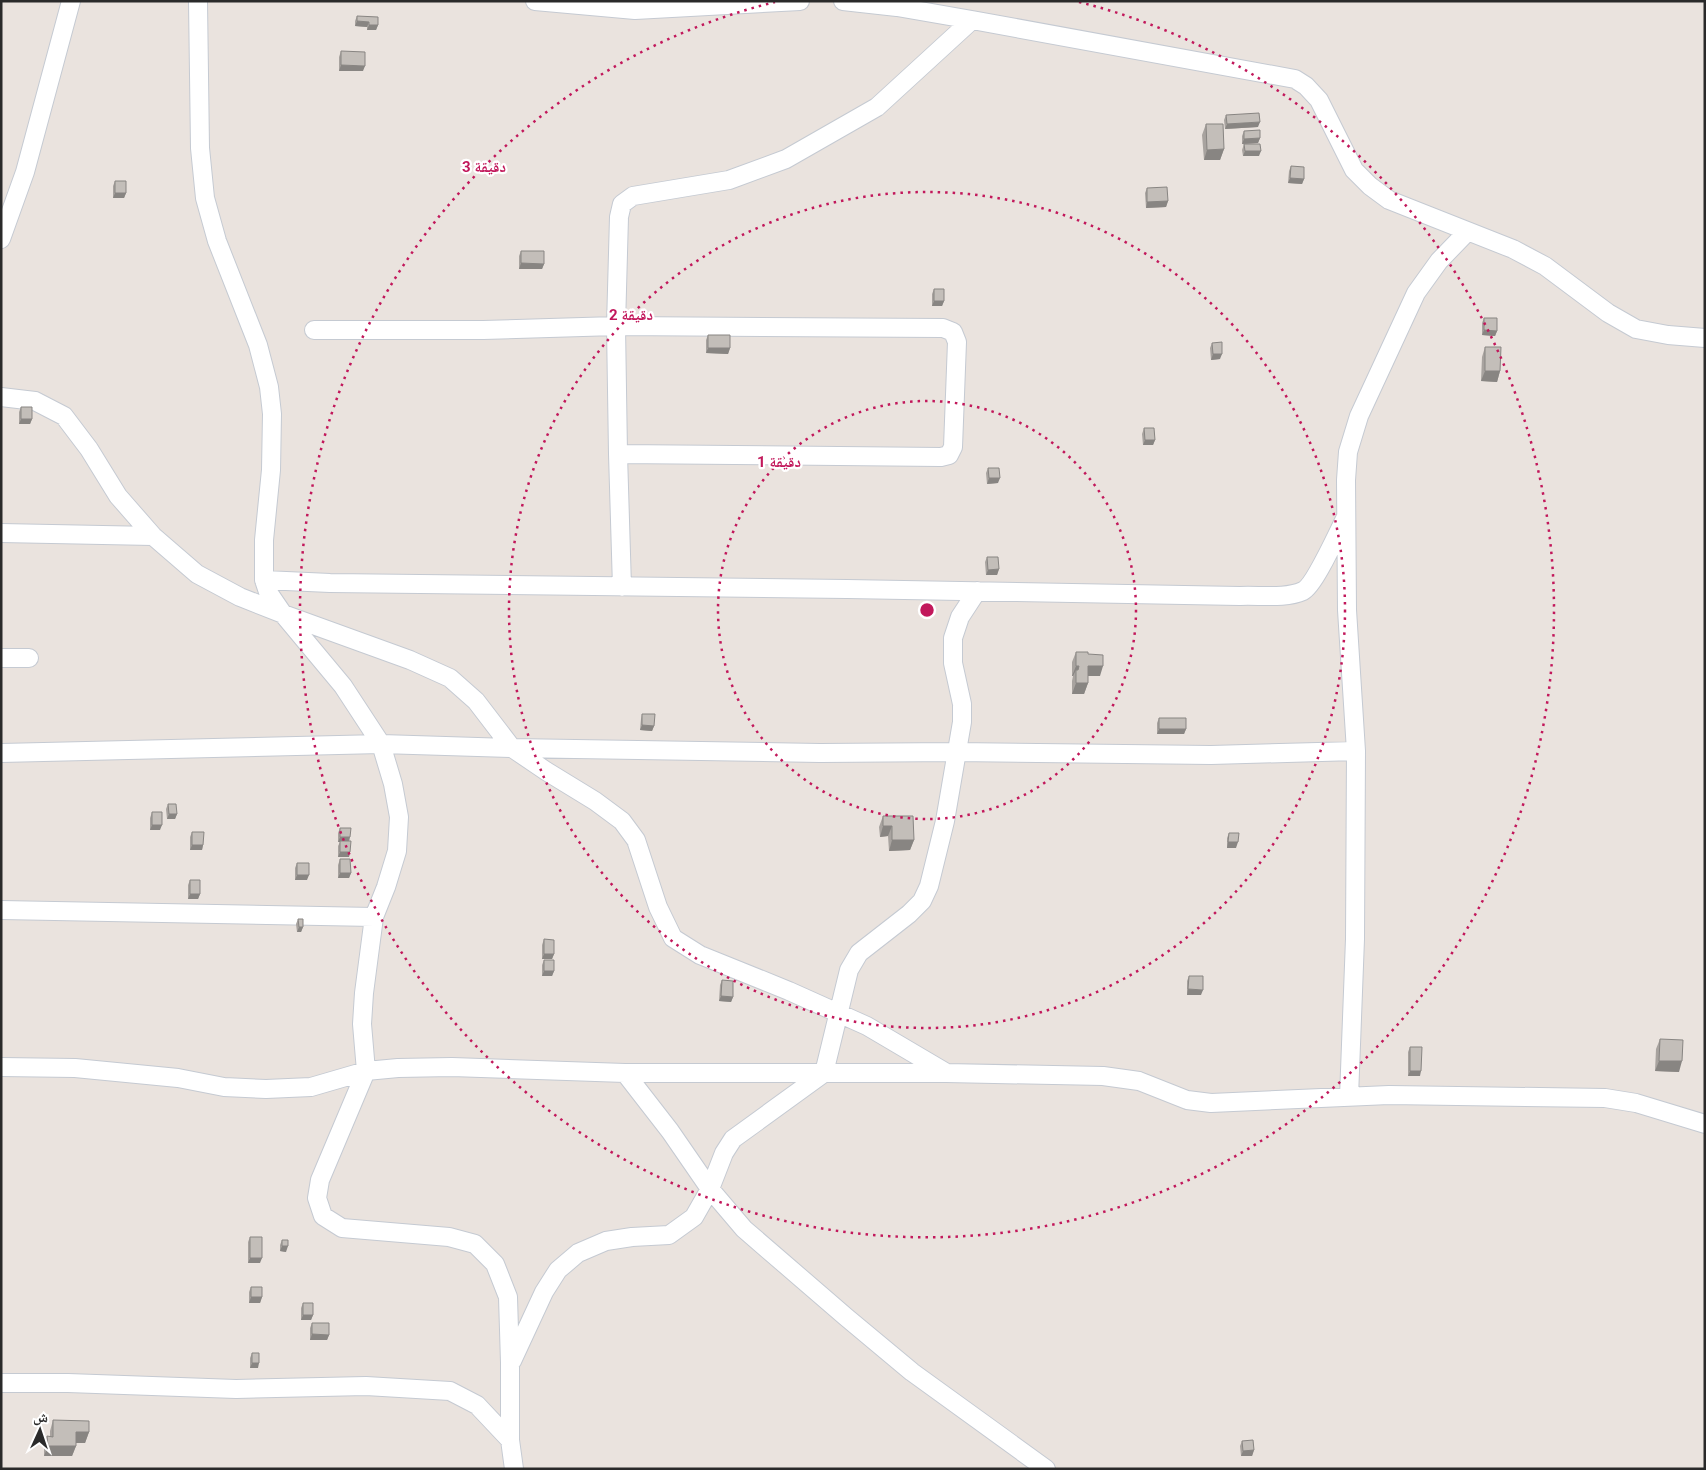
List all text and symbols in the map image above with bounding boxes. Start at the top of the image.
text: 3 دقيقة [462,158,506,176]
text: 2 دقيقة [609,306,653,324]
text: 1 دقيقة [757,453,801,471]
centre of rings [918,601,936,619]
north arrow [15,1405,65,1455]
text: ش [33,1409,49,1426]

